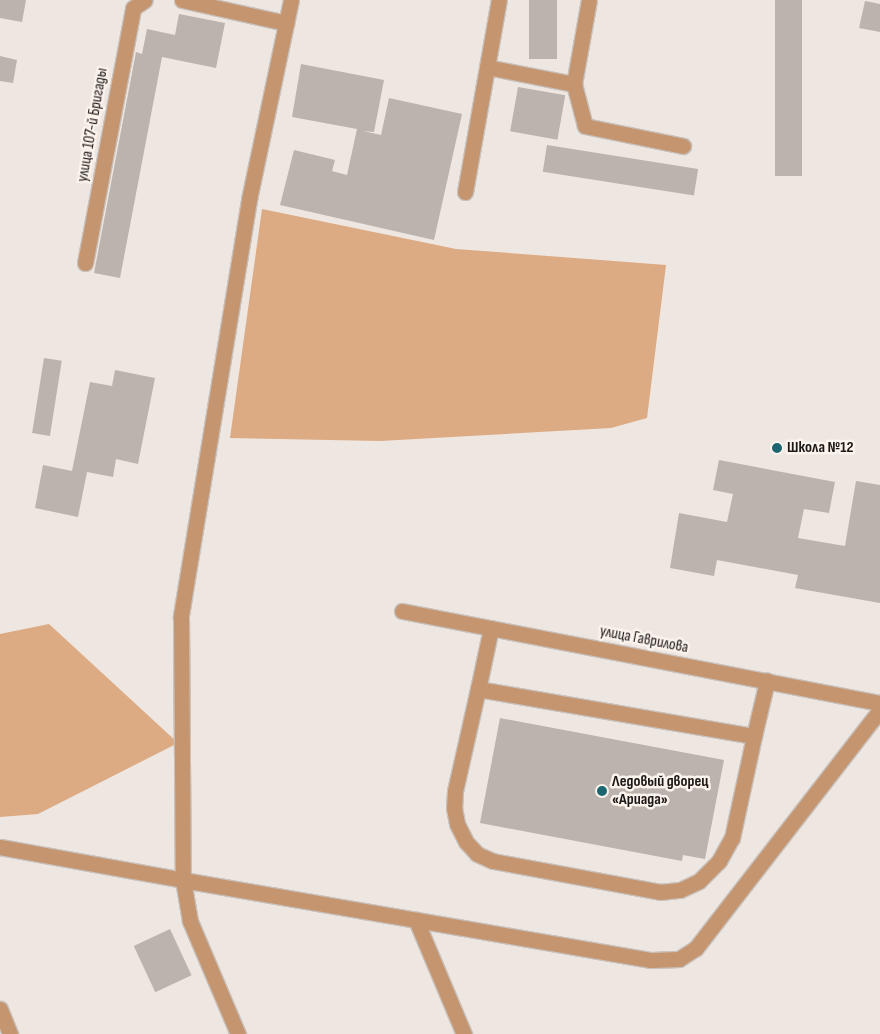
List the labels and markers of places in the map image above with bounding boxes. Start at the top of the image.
place label: Школа №12 [787,438,854,458]
marker: Школа №12 [771,442,783,454]
place label: Ледовый дворец «Ариада» [612,772,709,810]
marker: Ледовый дворец «Ариада» [596,785,608,797]

